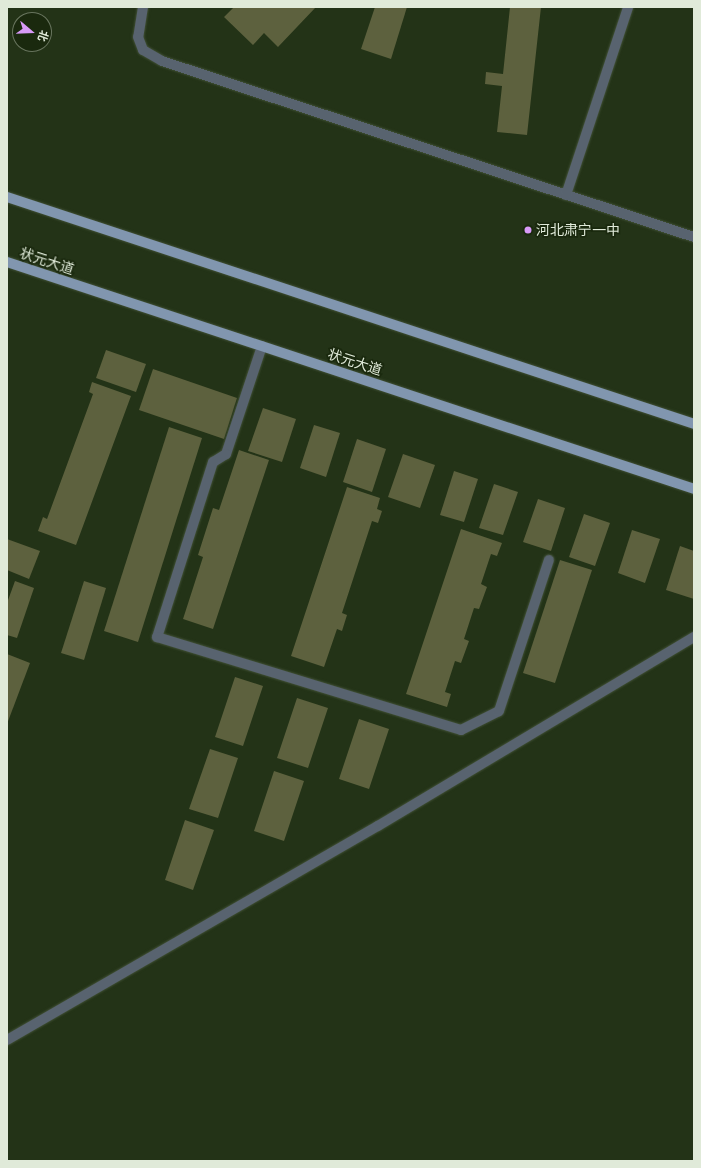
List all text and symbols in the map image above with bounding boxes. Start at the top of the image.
north arrow [12,12,52,52]
text: 北 [35,28,51,43]
place label: 河北肃宁一中 [536,222,620,238]
marker: 河北肃宁一中 [523,225,533,235]
street label: 状元大道 [18,244,76,278]
street label: 状元大道 [326,345,384,379]

